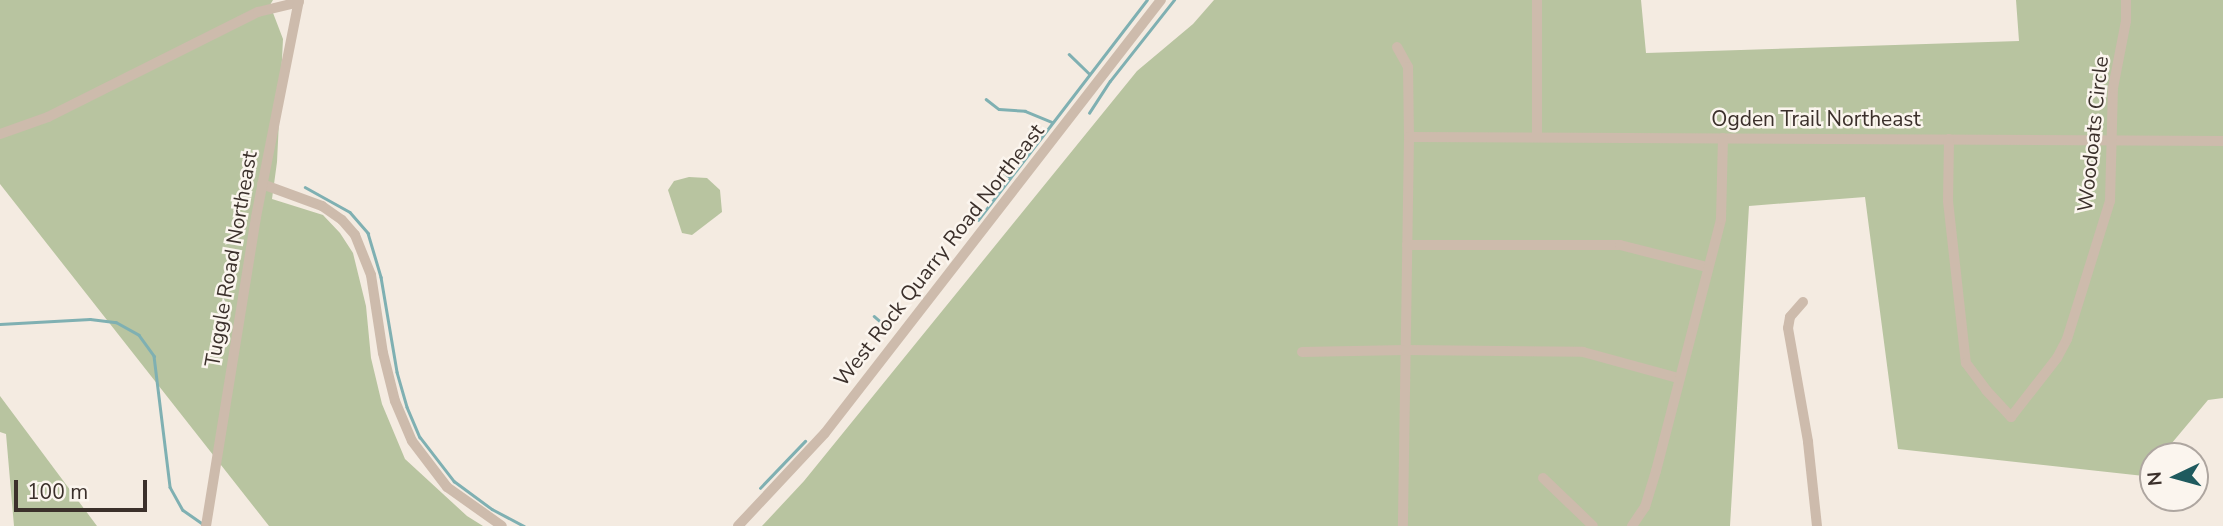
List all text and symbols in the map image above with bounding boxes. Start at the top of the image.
street label: Woodoats Circle [2072,55,2114,213]
street label: Ogden Trail Northeast [1711,106,1921,132]
street label: West Rock Quarry Road Northeast [829,119,1049,391]
street label: Tuggle Road Northeast [200,149,262,369]
north arrow [2139,442,2209,512]
scale bar [18,466,150,510]
text: N [2142,470,2169,487]
text: 100 m [27,478,88,506]

